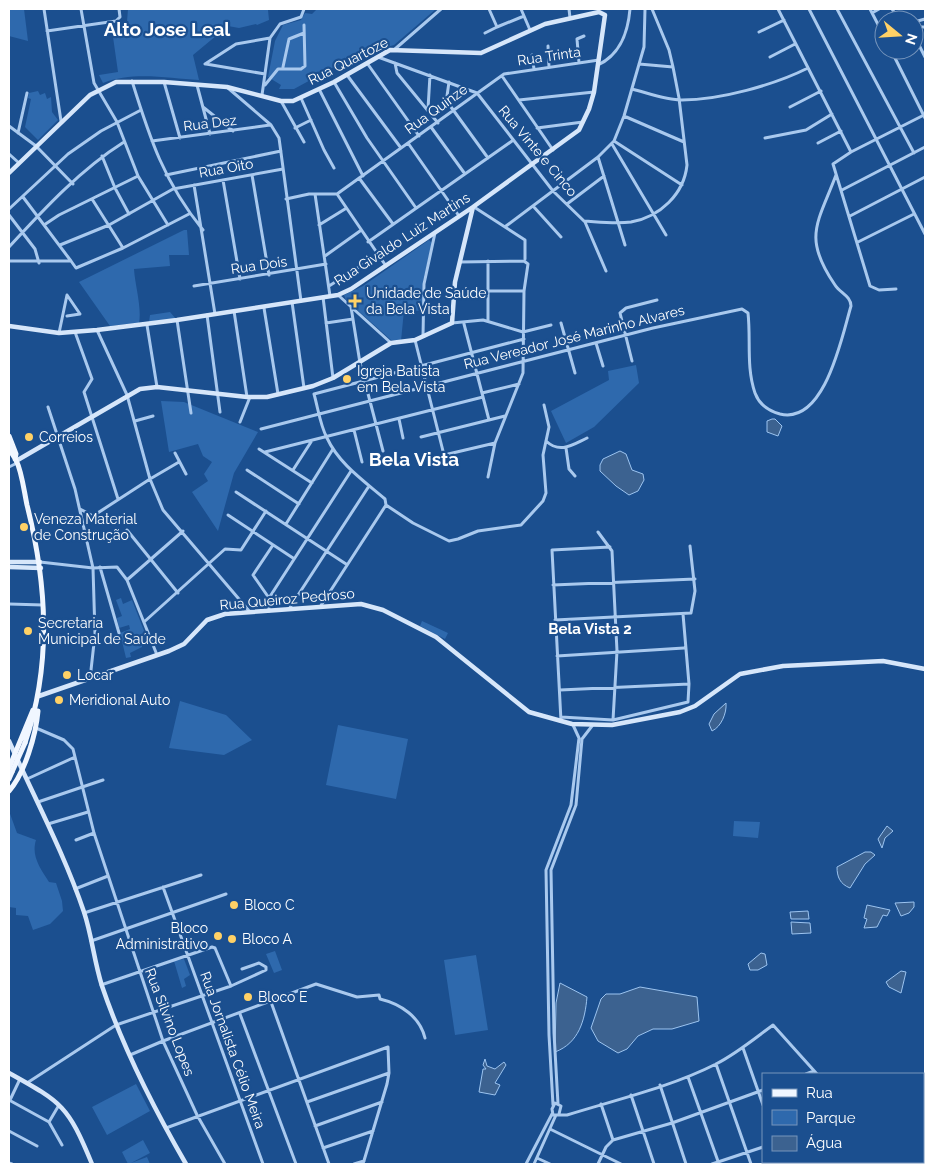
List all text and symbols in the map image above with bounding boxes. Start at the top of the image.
north arrow [874,10,924,60]
district label: Alto Jose Leal [104,18,231,40]
text: N [902,31,921,47]
street label: Rua Quartoze [305,34,391,88]
street label: Rua Trinta [516,44,582,68]
street label: Rua Quinze [402,81,470,137]
street label: Rua Vinte e Cinco [495,102,581,200]
street label: Rua Dez [182,112,238,134]
street label: Rua Oito [198,155,254,181]
street label: Rua Givaldo Luiz Martins [331,189,473,289]
street label: Rua Dois [230,253,288,277]
place label: Unidade de Saúde da Bela Vista [366,285,486,317]
marker: Unidade de Saúde da Bela Vista [348,294,362,308]
street label: Rua Vereador José Marinho Alvares [462,302,686,372]
place label: Igreja Batista em Bela Vista [357,363,445,395]
marker: Igreja Batista em Bela Vista [341,373,353,385]
place label: Correios [39,429,93,445]
marker: Correios [23,431,35,443]
district label: Bela Vista [369,448,459,470]
place label: Veneza Material de Construção [34,511,137,543]
marker: Veneza Material de Construção [18,521,30,533]
street label: Rua Queiroz Pedroso [219,585,355,613]
place label: Secretaria Municipal de Saúde [38,615,166,647]
district label: Bela Vista 2 [548,620,632,638]
marker: Secretaria Municipal de Saúde [22,625,34,637]
place label: Locar [77,667,114,683]
marker: Locar [61,669,73,681]
place label: Meridional Auto [69,692,170,708]
marker: Meridional Auto [53,694,65,706]
place label: Bloco C [244,897,295,913]
marker: Bloco C [228,899,240,911]
place label: Bloco Administrativo [116,920,208,952]
marker: Bloco Administrativo [212,930,224,942]
place label: Bloco A [242,931,293,947]
marker: Bloco A [226,933,238,945]
street label: Rua Silvino Lopes [142,966,198,1078]
street label: Rua Jornalista Célio Meira [197,969,269,1131]
place label: Bloco E [258,989,308,1005]
marker: Bloco E [242,991,254,1003]
legend [762,1073,924,1163]
text: Rua [806,1084,833,1102]
text: Parque [806,1109,856,1127]
text: Água [806,1134,842,1152]

